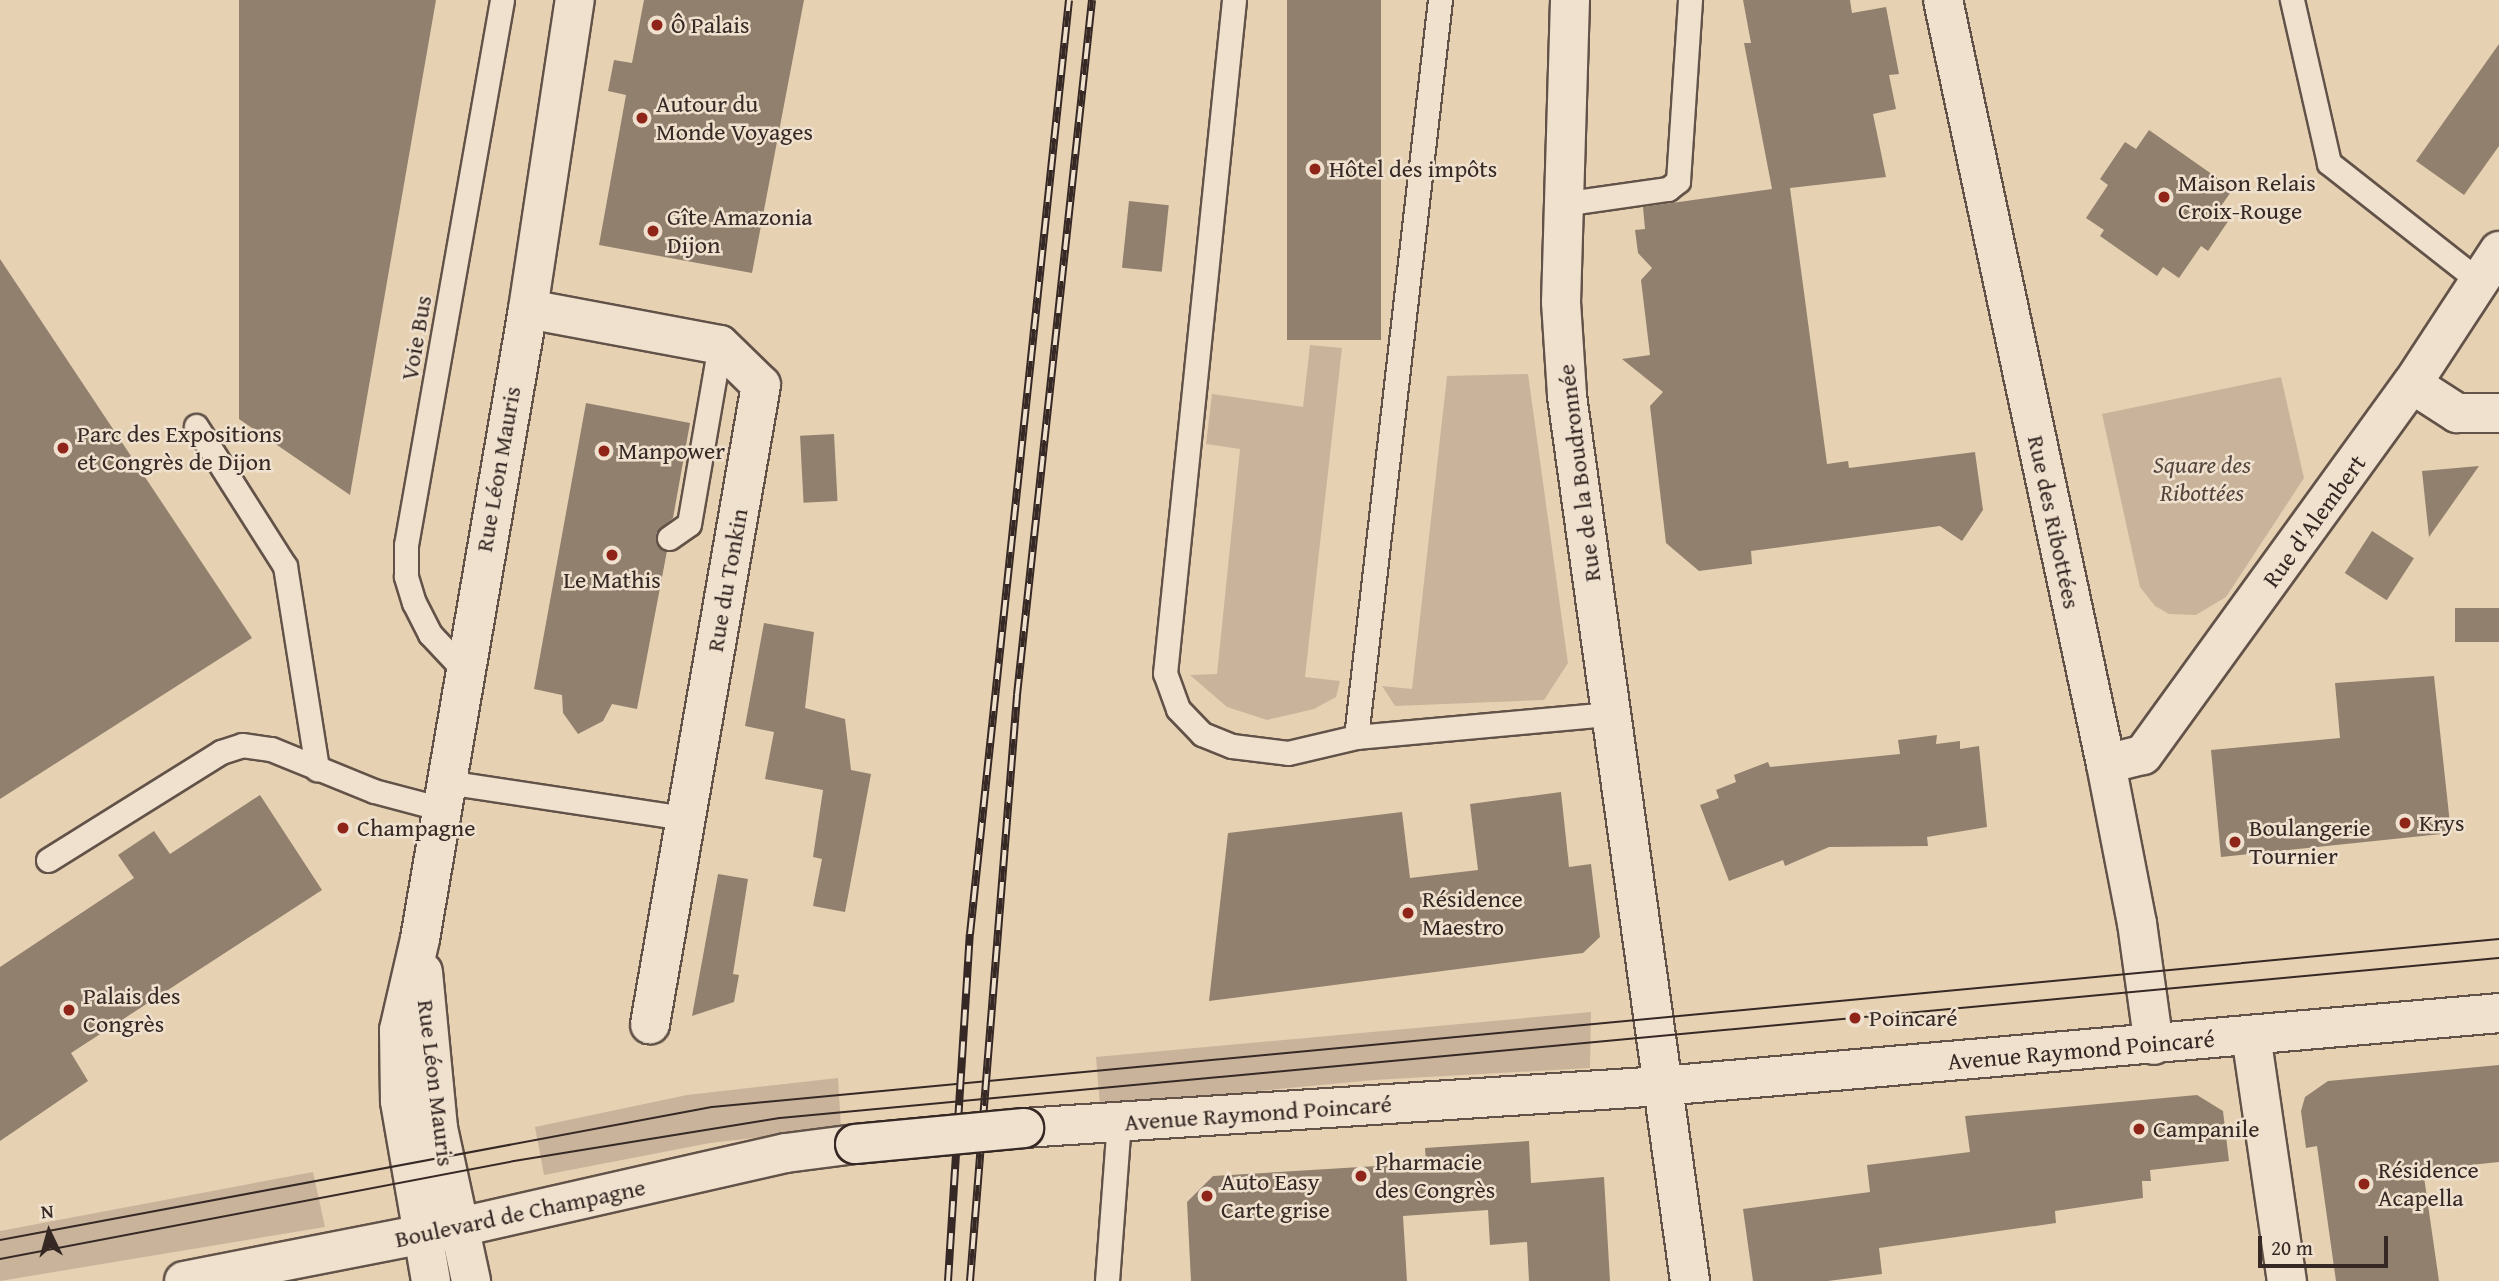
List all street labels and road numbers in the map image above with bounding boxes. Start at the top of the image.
street label: Voie Bus [394,293,438,383]
street label: Rue de la Boudronnée [1551,363,1607,583]
street label: Rue Léon Mauris [469,384,527,554]
street label: Rue des Ribottées [2022,433,2086,611]
street label: Rue d'Alembert [2256,449,2372,593]
street label: Rue du Tonkin [700,506,754,654]
street label: Rue Léon Mauris [412,998,460,1168]
street label: Avenue Raymond Poincaré [1946,1024,2216,1076]
street label: Avenue Raymond Poincaré [1123,1089,1393,1137]
street label: Boulevard de Champagne [392,1172,648,1254]

